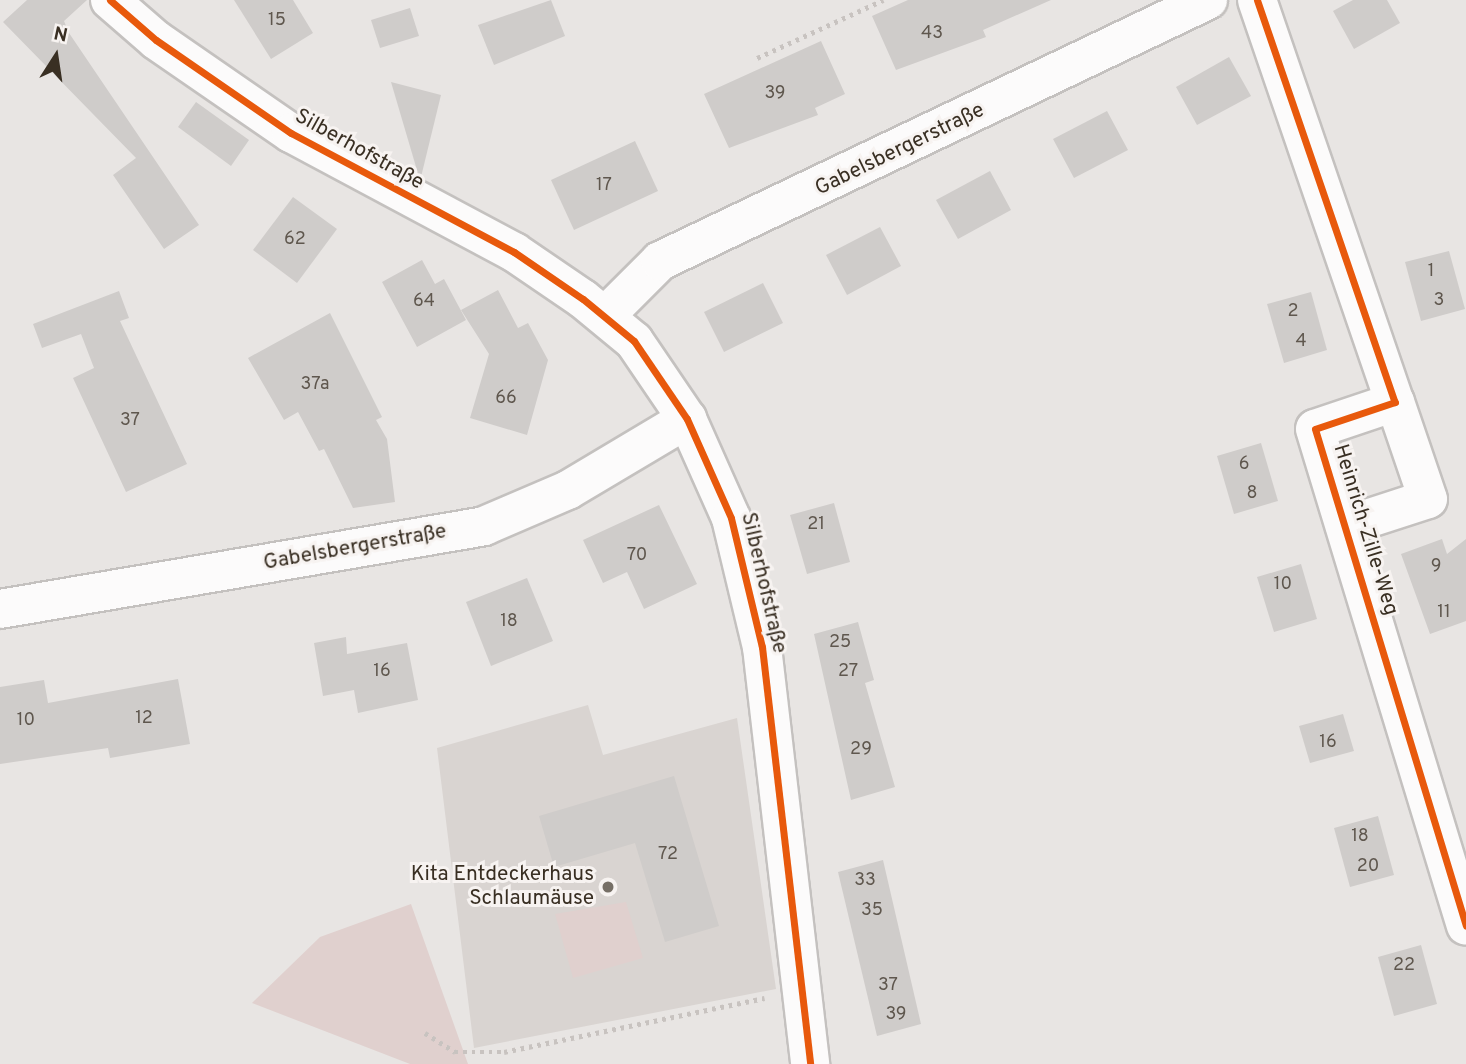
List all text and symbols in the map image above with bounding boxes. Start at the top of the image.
house number: 15 [268,10,286,32]
north arrow [21,21,91,91]
text: N [51,22,70,49]
house number: 43 [921,23,943,45]
house number: 39 [764,83,786,105]
street label: Gabelsbergerstraße [811,98,989,202]
street label: Silberhofstraße [290,104,428,196]
house number: 17 [596,175,612,197]
house number: 62 [284,229,306,251]
house number: 1 [1428,261,1434,283]
house number: 3 [1434,290,1444,312]
house number: 64 [413,291,435,313]
house number: 2 [1287,301,1299,323]
house number: 4 [1295,331,1307,353]
house number: 37a [301,374,329,396]
house number: 66 [495,388,517,410]
house number: 37 [120,410,140,432]
street label: Heinrich-Zille-Weg [1327,441,1403,619]
house number: 6 [1239,454,1249,476]
house number: 8 [1247,483,1257,505]
street label: Silberhofstraße [735,510,791,656]
house number: 21 [807,514,825,536]
street label: Gabelsbergerstraße [262,520,448,576]
house number: 70 [627,545,647,567]
house number: 9 [1431,556,1441,578]
house number: 10 [1274,574,1292,596]
house number: 11 [1437,602,1451,624]
house number: 18 [500,611,518,633]
house number: 25 [829,632,851,654]
house number: 16 [373,661,391,683]
house number: 27 [838,661,858,683]
house number: 12 [135,708,153,730]
house number: 10 [17,710,35,732]
house number: 16 [1319,732,1337,754]
house number: 29 [850,739,872,761]
house number: 18 [1351,826,1369,848]
house number: 72 [658,844,678,866]
house number: 20 [1357,856,1379,878]
place label: Kita Entdeckerhaus Schlaumäuse [411,862,594,912]
house number: 33 [854,870,876,892]
marker: Kita Entdeckerhaus Schlaumäuse [600,879,616,895]
house number: 35 [861,900,883,922]
house number: 22 [1393,955,1415,977]
house number: 37 [878,975,898,997]
house number: 39 [885,1004,907,1026]

